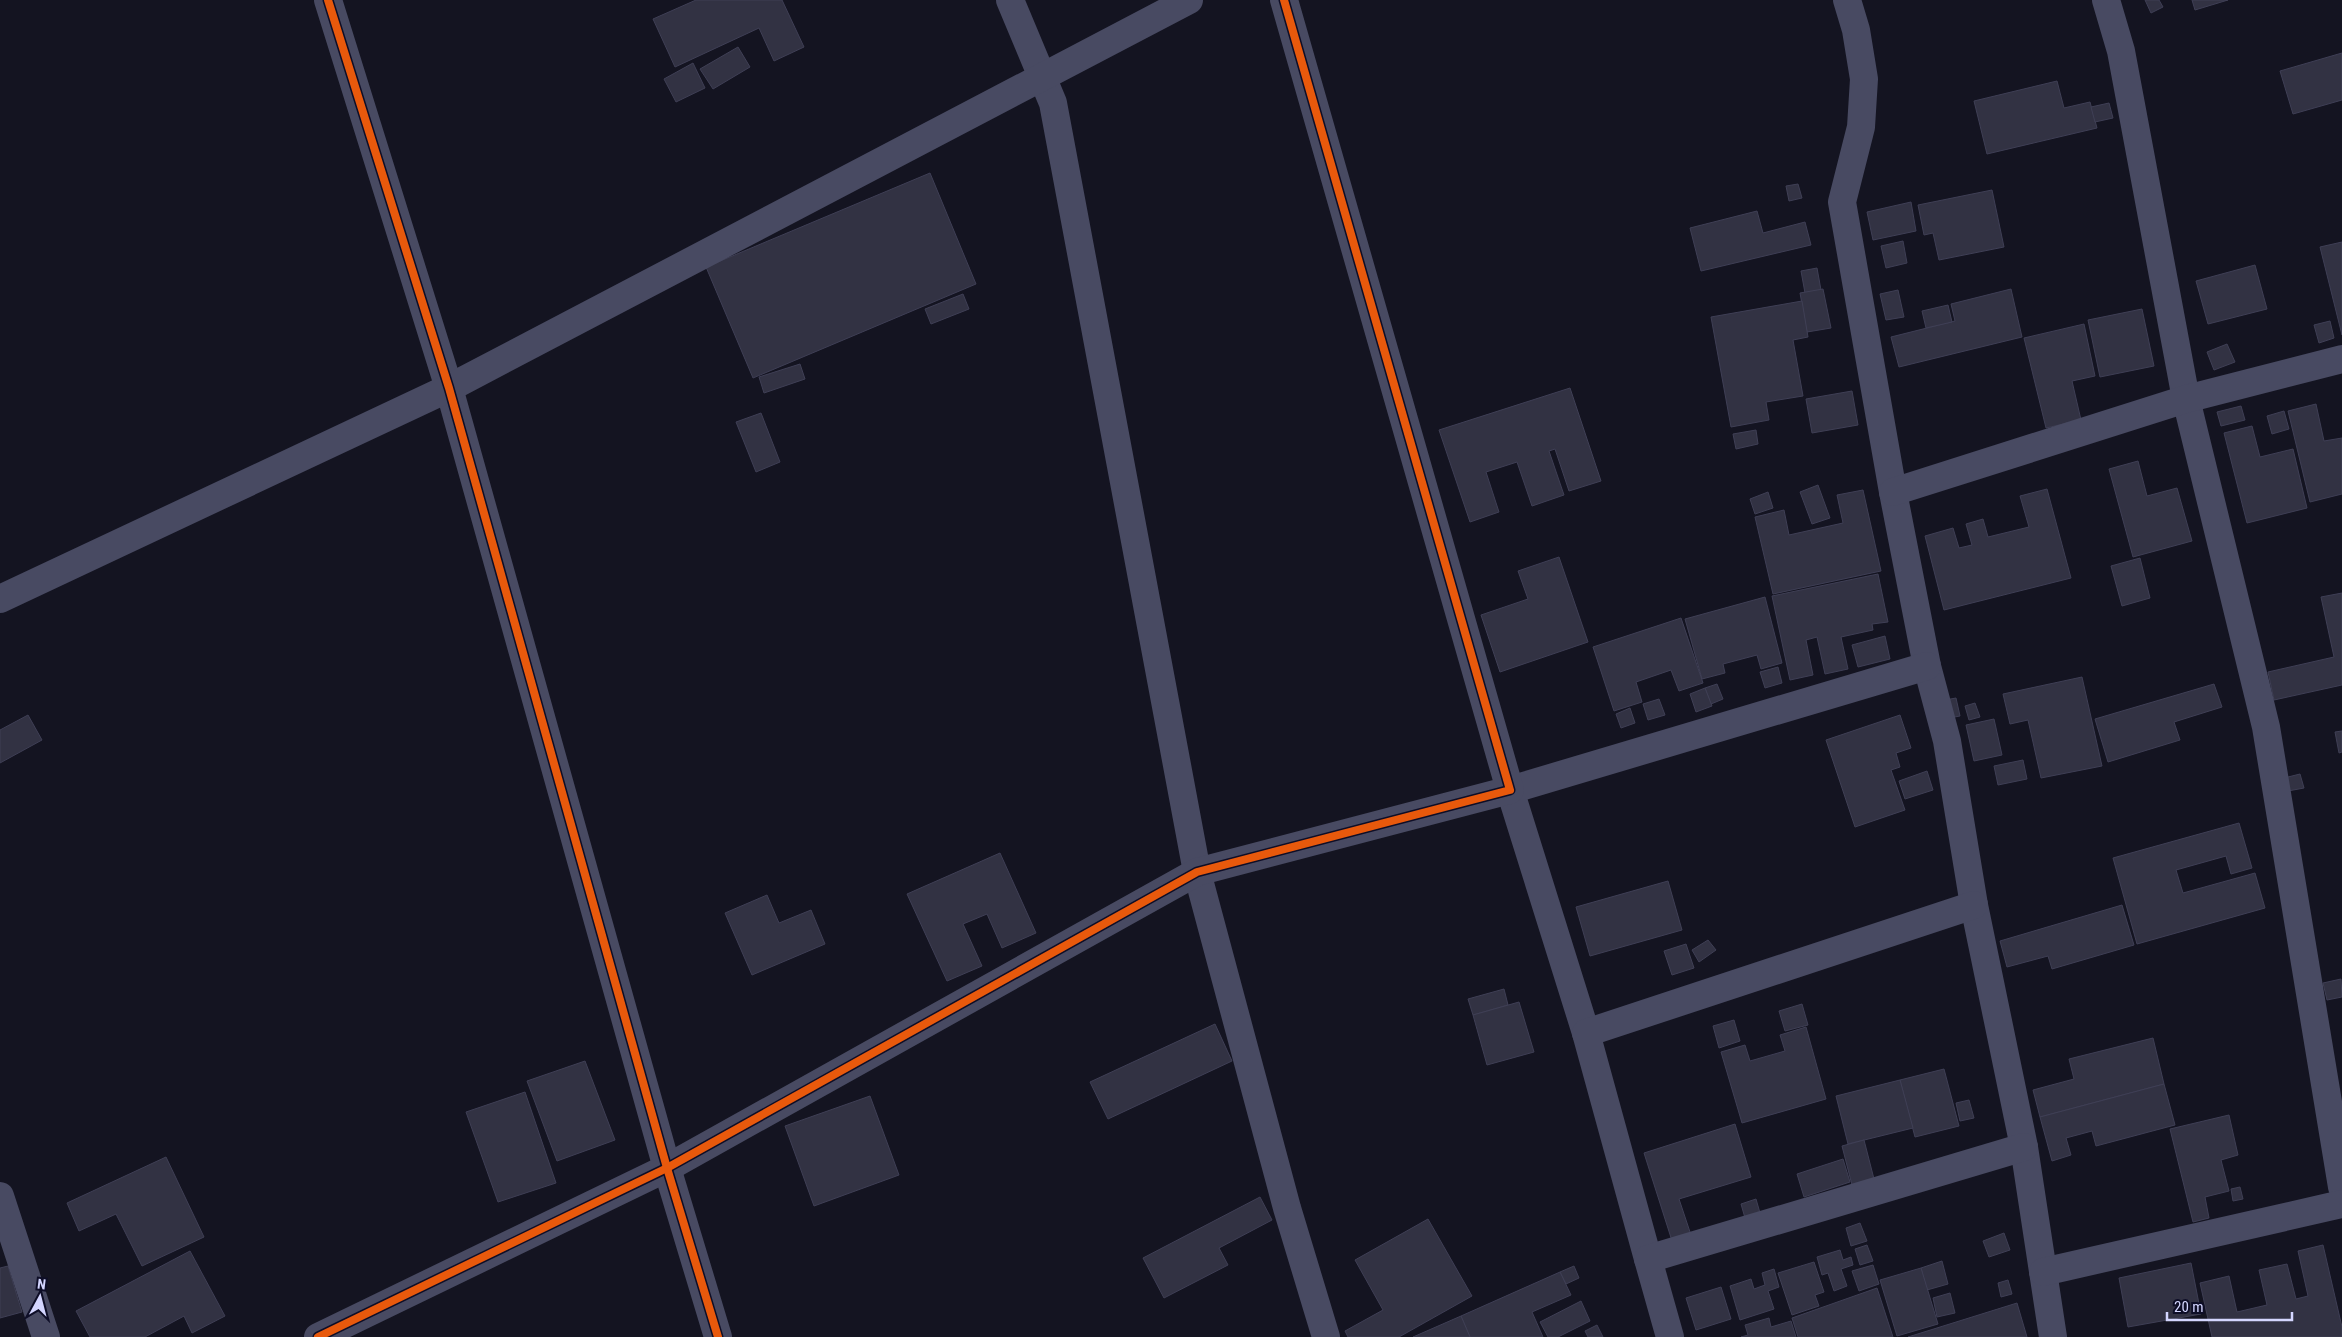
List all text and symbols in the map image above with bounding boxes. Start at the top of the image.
north arrow [15,1272,65,1322]
text: N [36,1276,47,1293]
scale bar [2167,1290,2292,1322]
text: 20 m [2174,1298,2204,1316]

